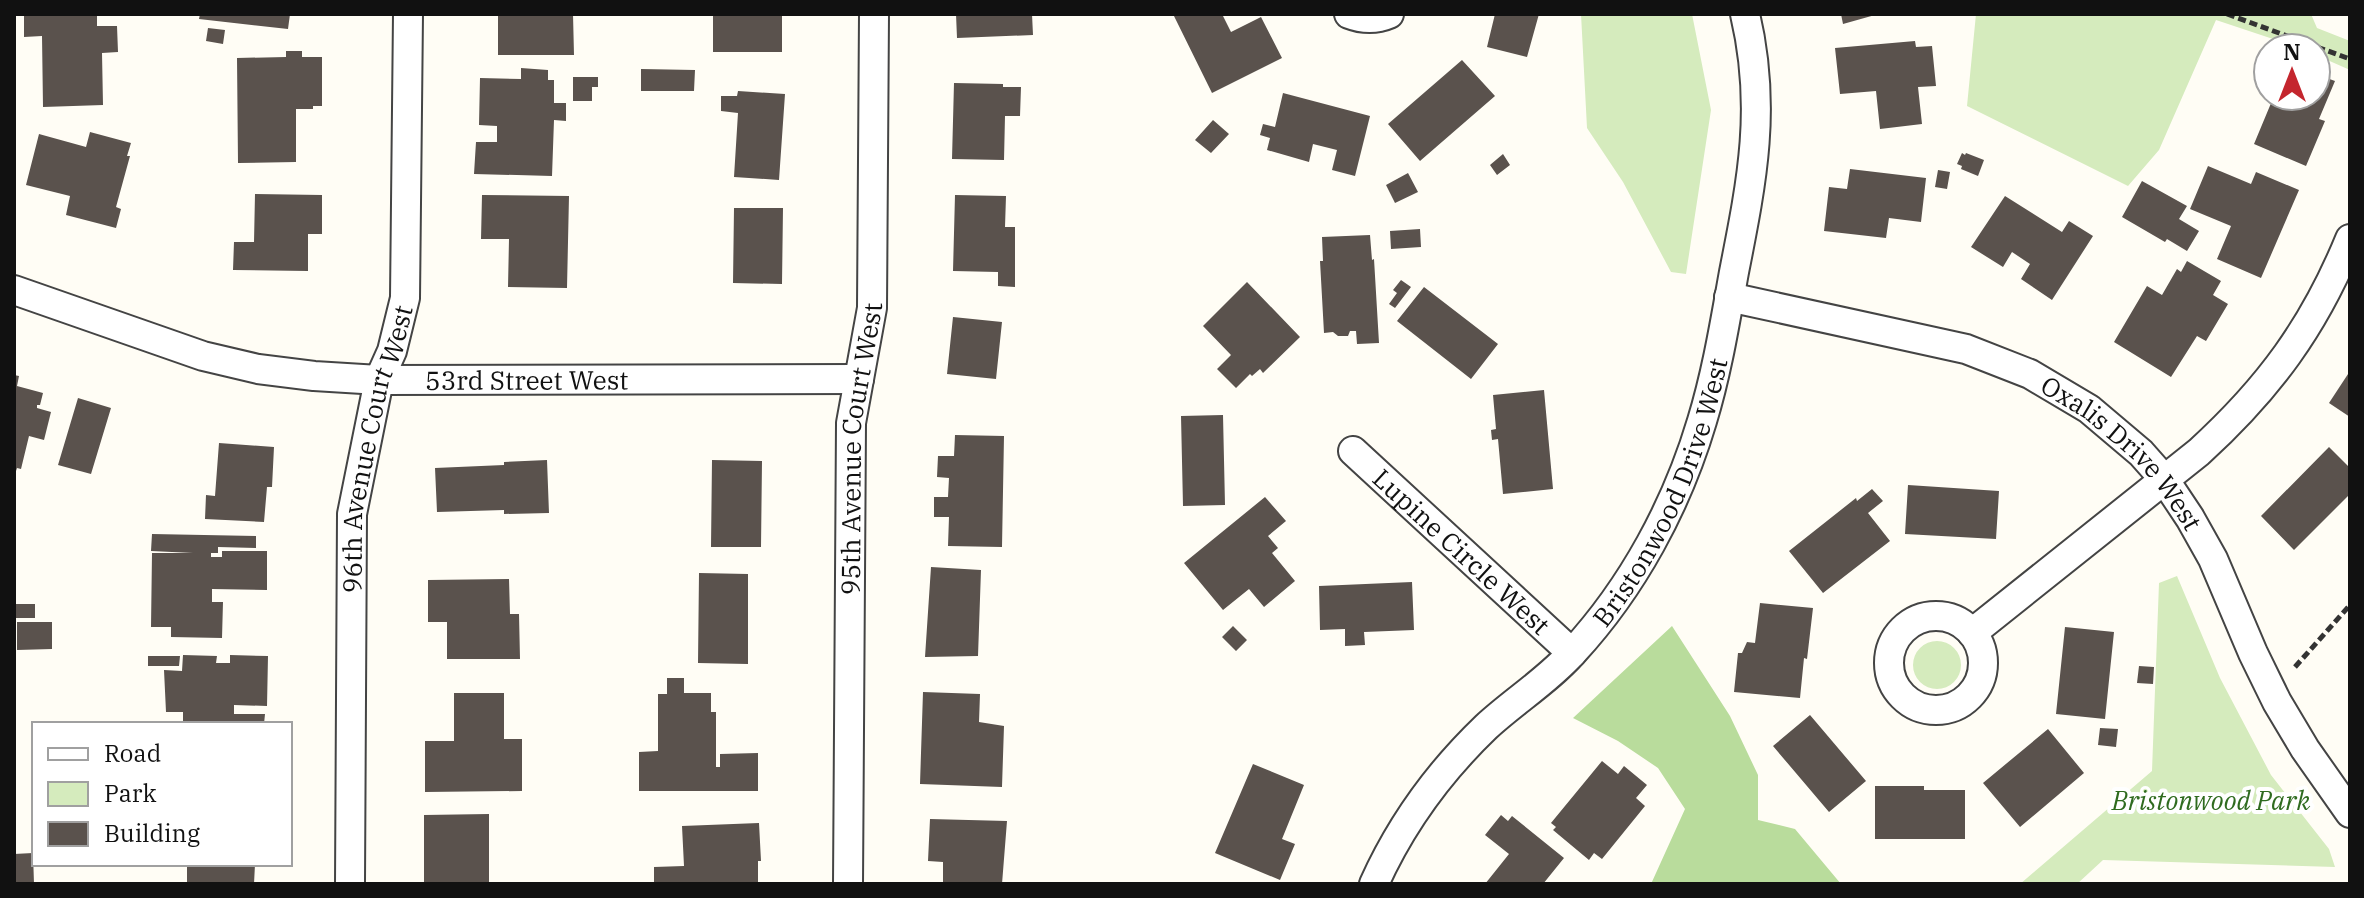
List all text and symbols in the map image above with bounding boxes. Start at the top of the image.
north arrow [2252,32,2332,112]
text: N [2283,37,2301,66]
street label: 96th Avenue Court West [335,302,420,593]
street label: 95th Avenue Court West [833,303,889,595]
street label: Bristonwood Drive West [1585,355,1735,633]
street label: 53rd Street West [425,362,628,397]
street label: Oxalis Drive West [2035,367,2210,536]
street label: Lupine Circle West [1366,461,1558,642]
legend [32,722,292,866]
text: Road [104,737,161,769]
text: Park [104,777,156,809]
park label: Bristonwood Park [2111,783,2311,817]
text: Building [104,817,200,849]

